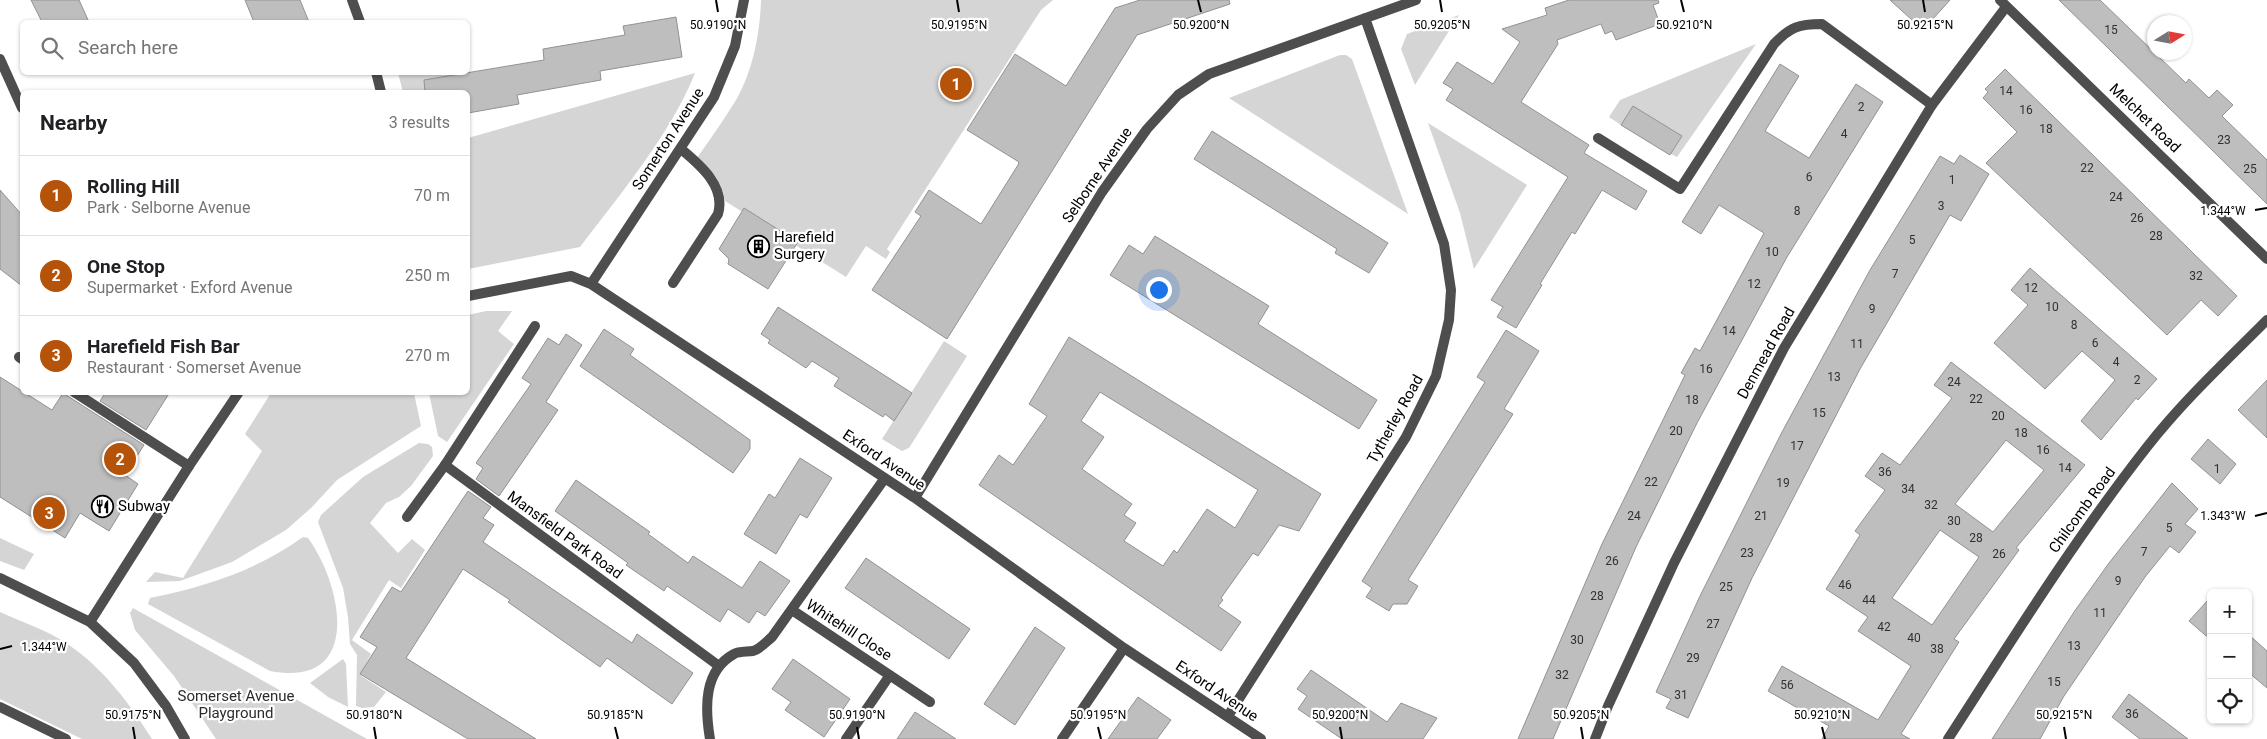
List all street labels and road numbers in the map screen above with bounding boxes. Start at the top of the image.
street label: Melchet Road [2106,80,2184,156]
street label: Somerton Avenue [628,84,708,194]
street label: Selborne Avenue [1058,124,1136,226]
street label: Denmead Road [1733,304,1799,402]
street label: Tytherley Road [1363,372,1427,466]
street label: Exford Avenue [839,426,929,494]
street label: Chilcomb Road [2045,464,2119,556]
street label: Mansfield Park Road [504,487,626,583]
street label: Whitehill Close [803,596,895,664]
street label: Exford Avenue [1172,657,1262,725]

